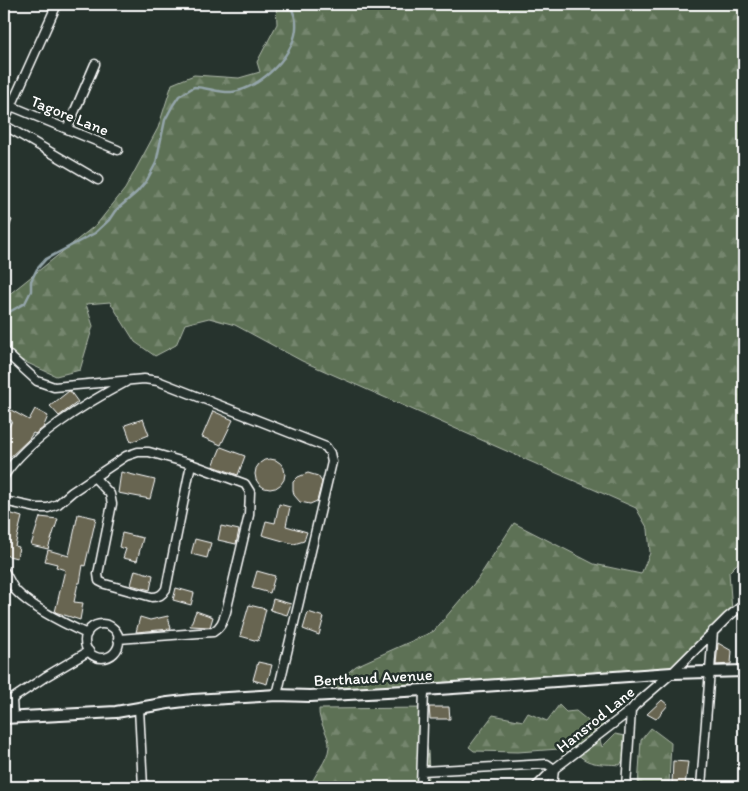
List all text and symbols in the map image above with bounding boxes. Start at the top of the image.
street label: Tagore Lane [28,91,112,140]
street label: Berthaud Avenue [313,665,433,690]
street label: Hansrod Lane [552,682,638,757]

